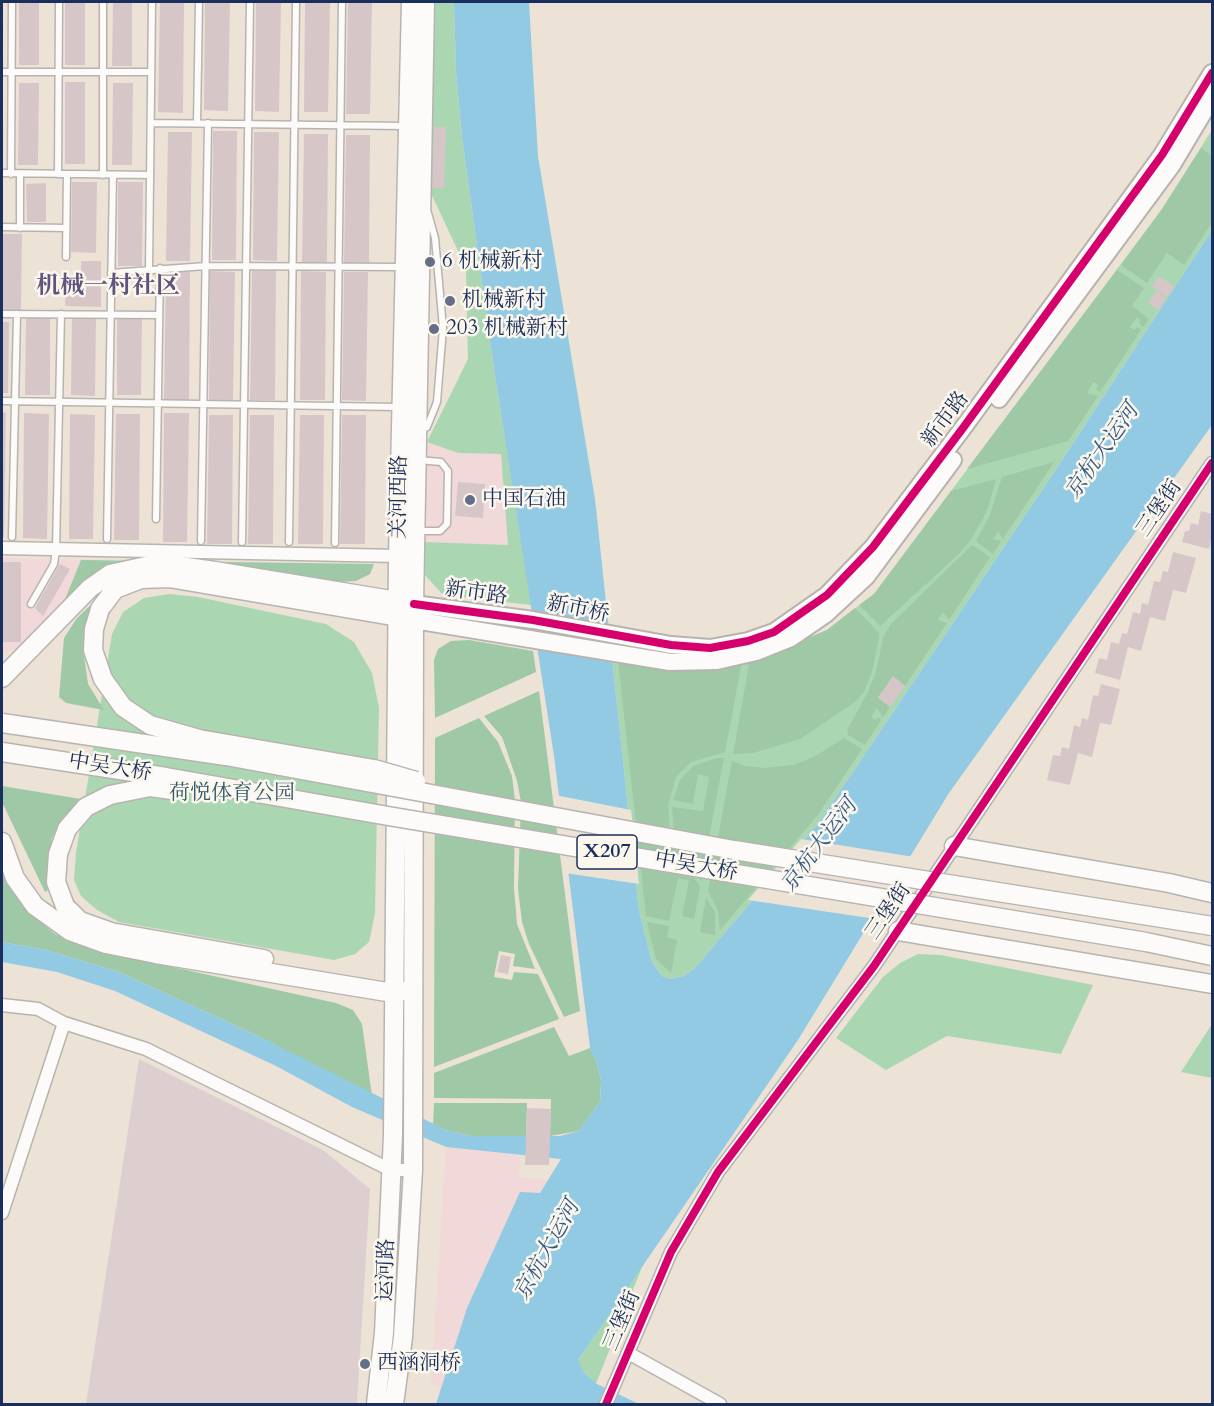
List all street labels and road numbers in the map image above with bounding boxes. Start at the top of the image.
street label: 新市路 [917,387,975,453]
street label: 关河西路 [387,455,413,539]
street label: 三堡街 [1132,476,1188,542]
street label: 新市路 [443,577,509,611]
street label: 新市桥 [545,592,611,628]
street label: 中吴大桥 [67,749,153,787]
road number: X207 [577,835,637,869]
street label: 中吴大桥 [652,847,740,887]
street label: 三堡街 [861,879,917,945]
street label: 运河路 [373,1238,401,1302]
street label: 三堡街 [599,1287,647,1355]

